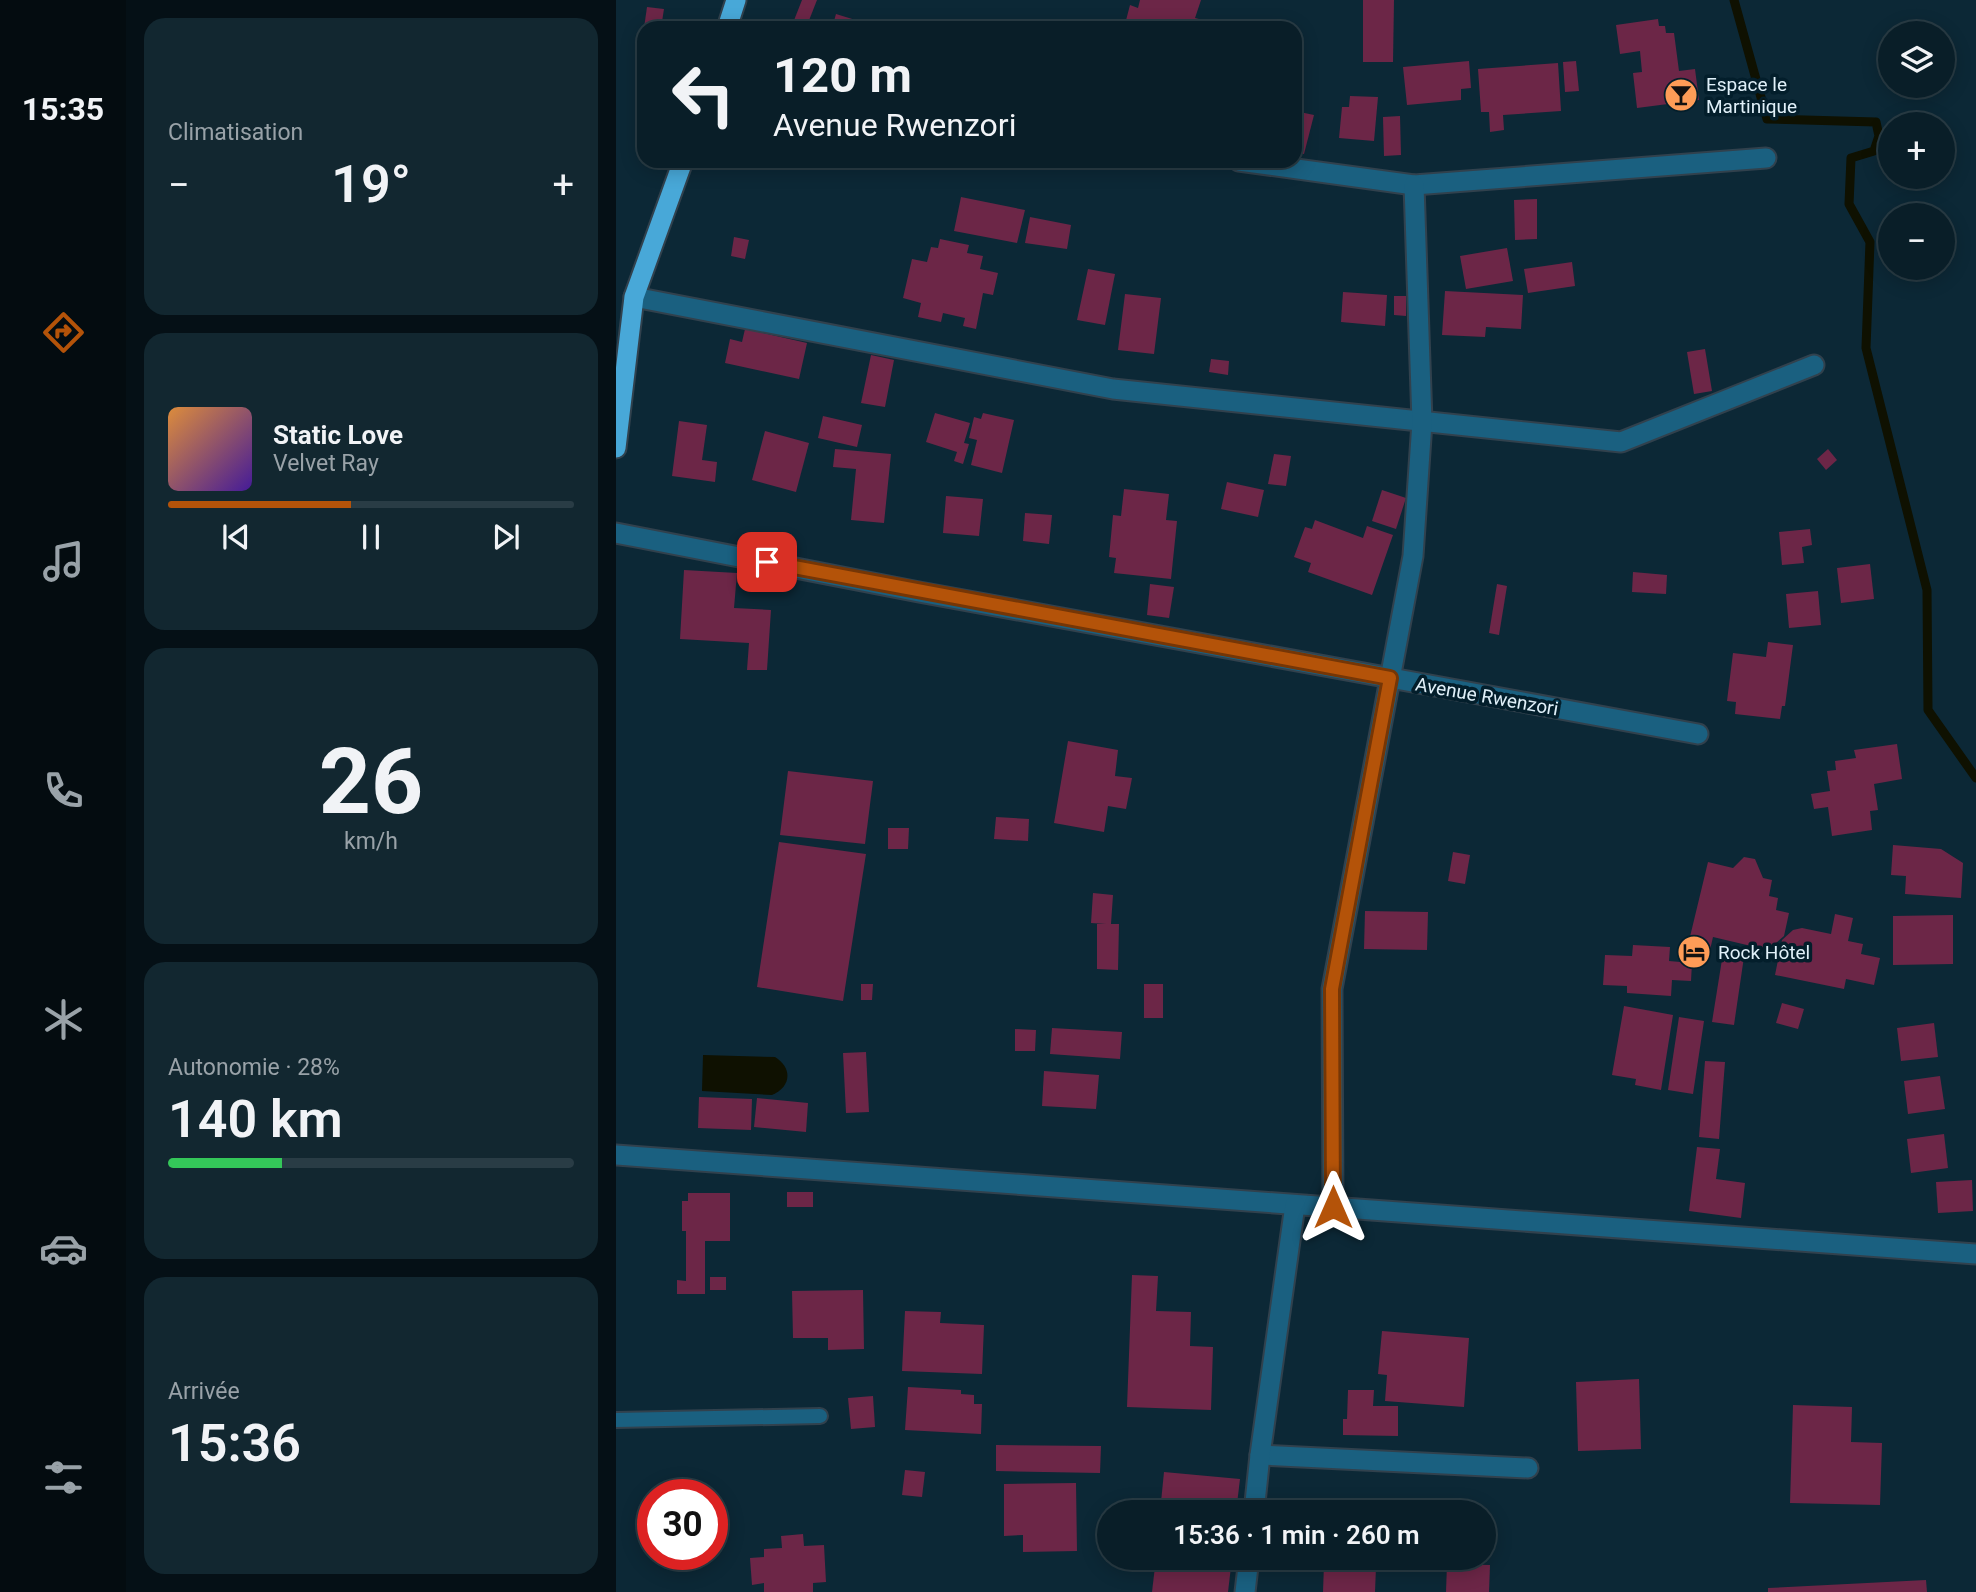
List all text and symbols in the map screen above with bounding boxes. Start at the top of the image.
map controls [1878,21,1955,280]
button: layers [1878,21,1955,98]
text: 120 m [773,47,912,104]
icon: left [658,49,749,140]
place label: Espace le Martinique [1706,73,1797,118]
bar icon: Espace le Martinique [1662,76,1700,114]
text: 15:35 [22,90,104,128]
text: Avenue Rwenzori [773,106,1016,144]
button: + [1878,112,1955,189]
text: Climatisation [168,119,303,146]
text: 19° [331,154,411,215]
text: − [168,163,190,207]
text: + [552,163,574,207]
button: − [1878,203,1955,280]
icon: directions [39,308,88,357]
text: Static Love [273,420,403,450]
text: Velvet Ray [273,450,379,477]
icon: previous [217,518,255,556]
icon: pause [352,518,390,556]
icon: next [487,518,525,556]
pin [737,532,797,592]
icon: music [39,537,88,586]
icon: arrive [748,543,786,581]
street label: Avenue Rwenzori [1414,673,1560,720]
text: 26 [319,729,423,835]
icon: phone [39,766,88,815]
text: km/h [344,828,398,855]
hotel icon: Rock Hôtel [1675,933,1713,971]
place label: Rock Hôtel [1718,941,1810,964]
icon: climate [39,995,88,1044]
text: Autonomie · 28% [168,1054,340,1081]
text: 140 km [168,1089,343,1150]
position arrow [1296,1170,1370,1244]
icon: car [39,1224,88,1273]
text: Arrivée [168,1378,240,1405]
text: 15:36 [168,1413,301,1474]
icon: filters [39,1453,88,1502]
speed limit sign: 30 [637,1479,728,1570]
text: 15:36 · 1 min · 260 m [1173,1520,1420,1550]

